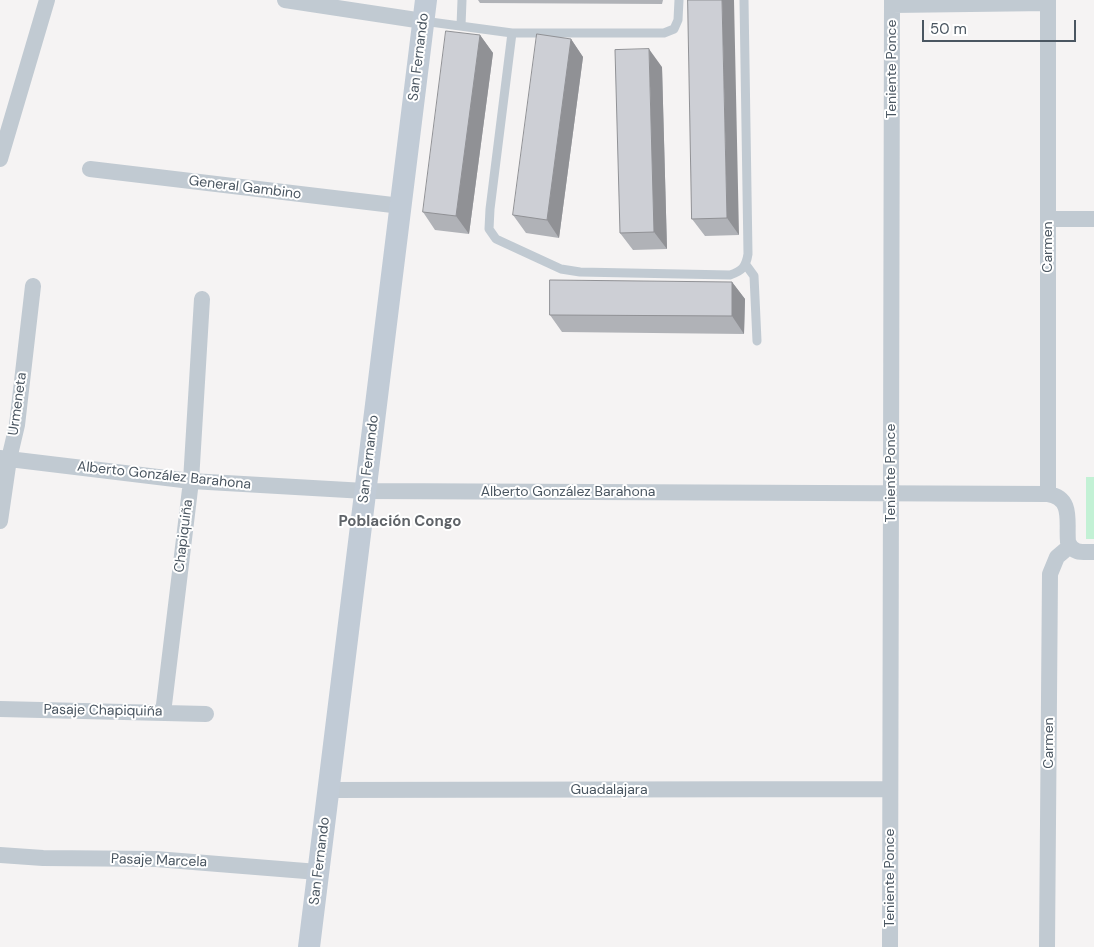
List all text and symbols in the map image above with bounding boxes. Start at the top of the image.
scale bar [924,10,1078,42]
street label: San Fernando [405,12,433,102]
text: 50 m [930,19,967,39]
street label: Teniente Ponce [884,20,900,118]
street label: General Gambino [188,173,302,203]
street label: Carmen [1040,221,1056,273]
street label: Urmeneta [5,371,31,437]
street label: San Fernando [355,414,383,504]
street label: Teniente Ponce [883,424,899,522]
street label: Alberto González Barahona [76,459,252,493]
street label: Alberto González Barahona [481,484,655,500]
street label: Chapiquiña [171,498,197,574]
district label: Población Congo [338,513,462,531]
street label: Pasaje Chapiquiña [43,702,163,720]
street label: Carmen [1041,717,1057,769]
street label: Guadalajara [570,782,648,798]
street label: San Fernando [306,816,334,906]
street label: Teniente Ponce [882,829,898,927]
street label: Pasaje Marcela [111,851,207,871]

